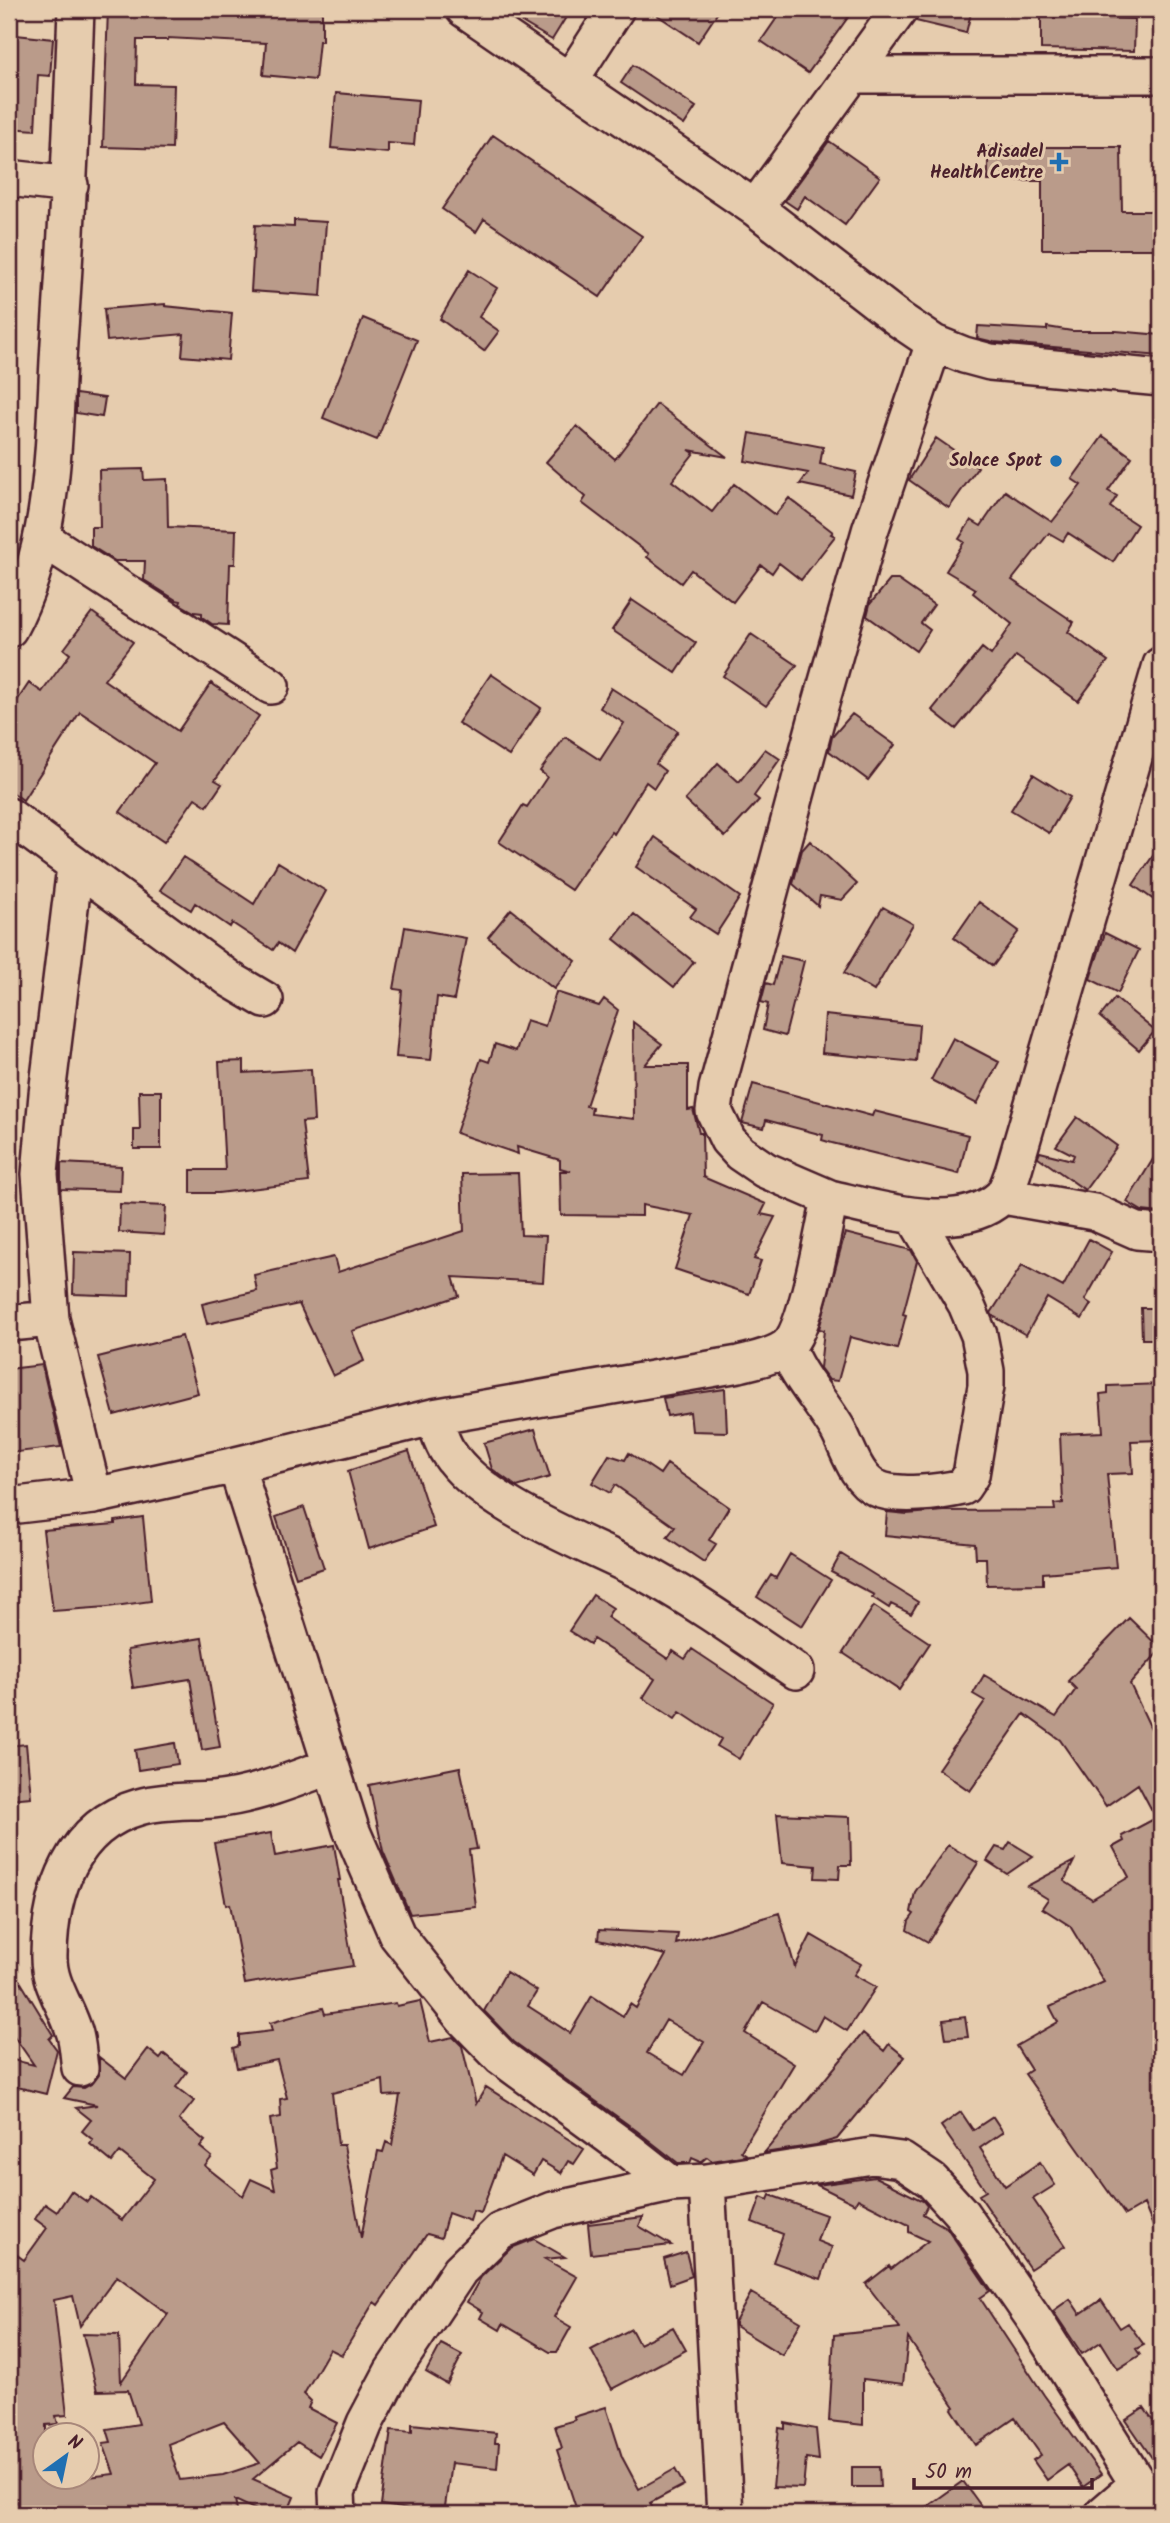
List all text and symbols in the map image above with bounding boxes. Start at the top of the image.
place label: Adisadel Health Centre [930,138,1043,188]
marker: Adisadel Health Centre [1049,152,1069,172]
place label: Solace Spot [949,447,1043,476]
marker: Solace Spot [1048,453,1064,469]
north arrow [32,2422,102,2492]
text: N [61,2428,87,2459]
scale bar [914,2446,1093,2490]
text: 50 m [925,2456,972,2489]

